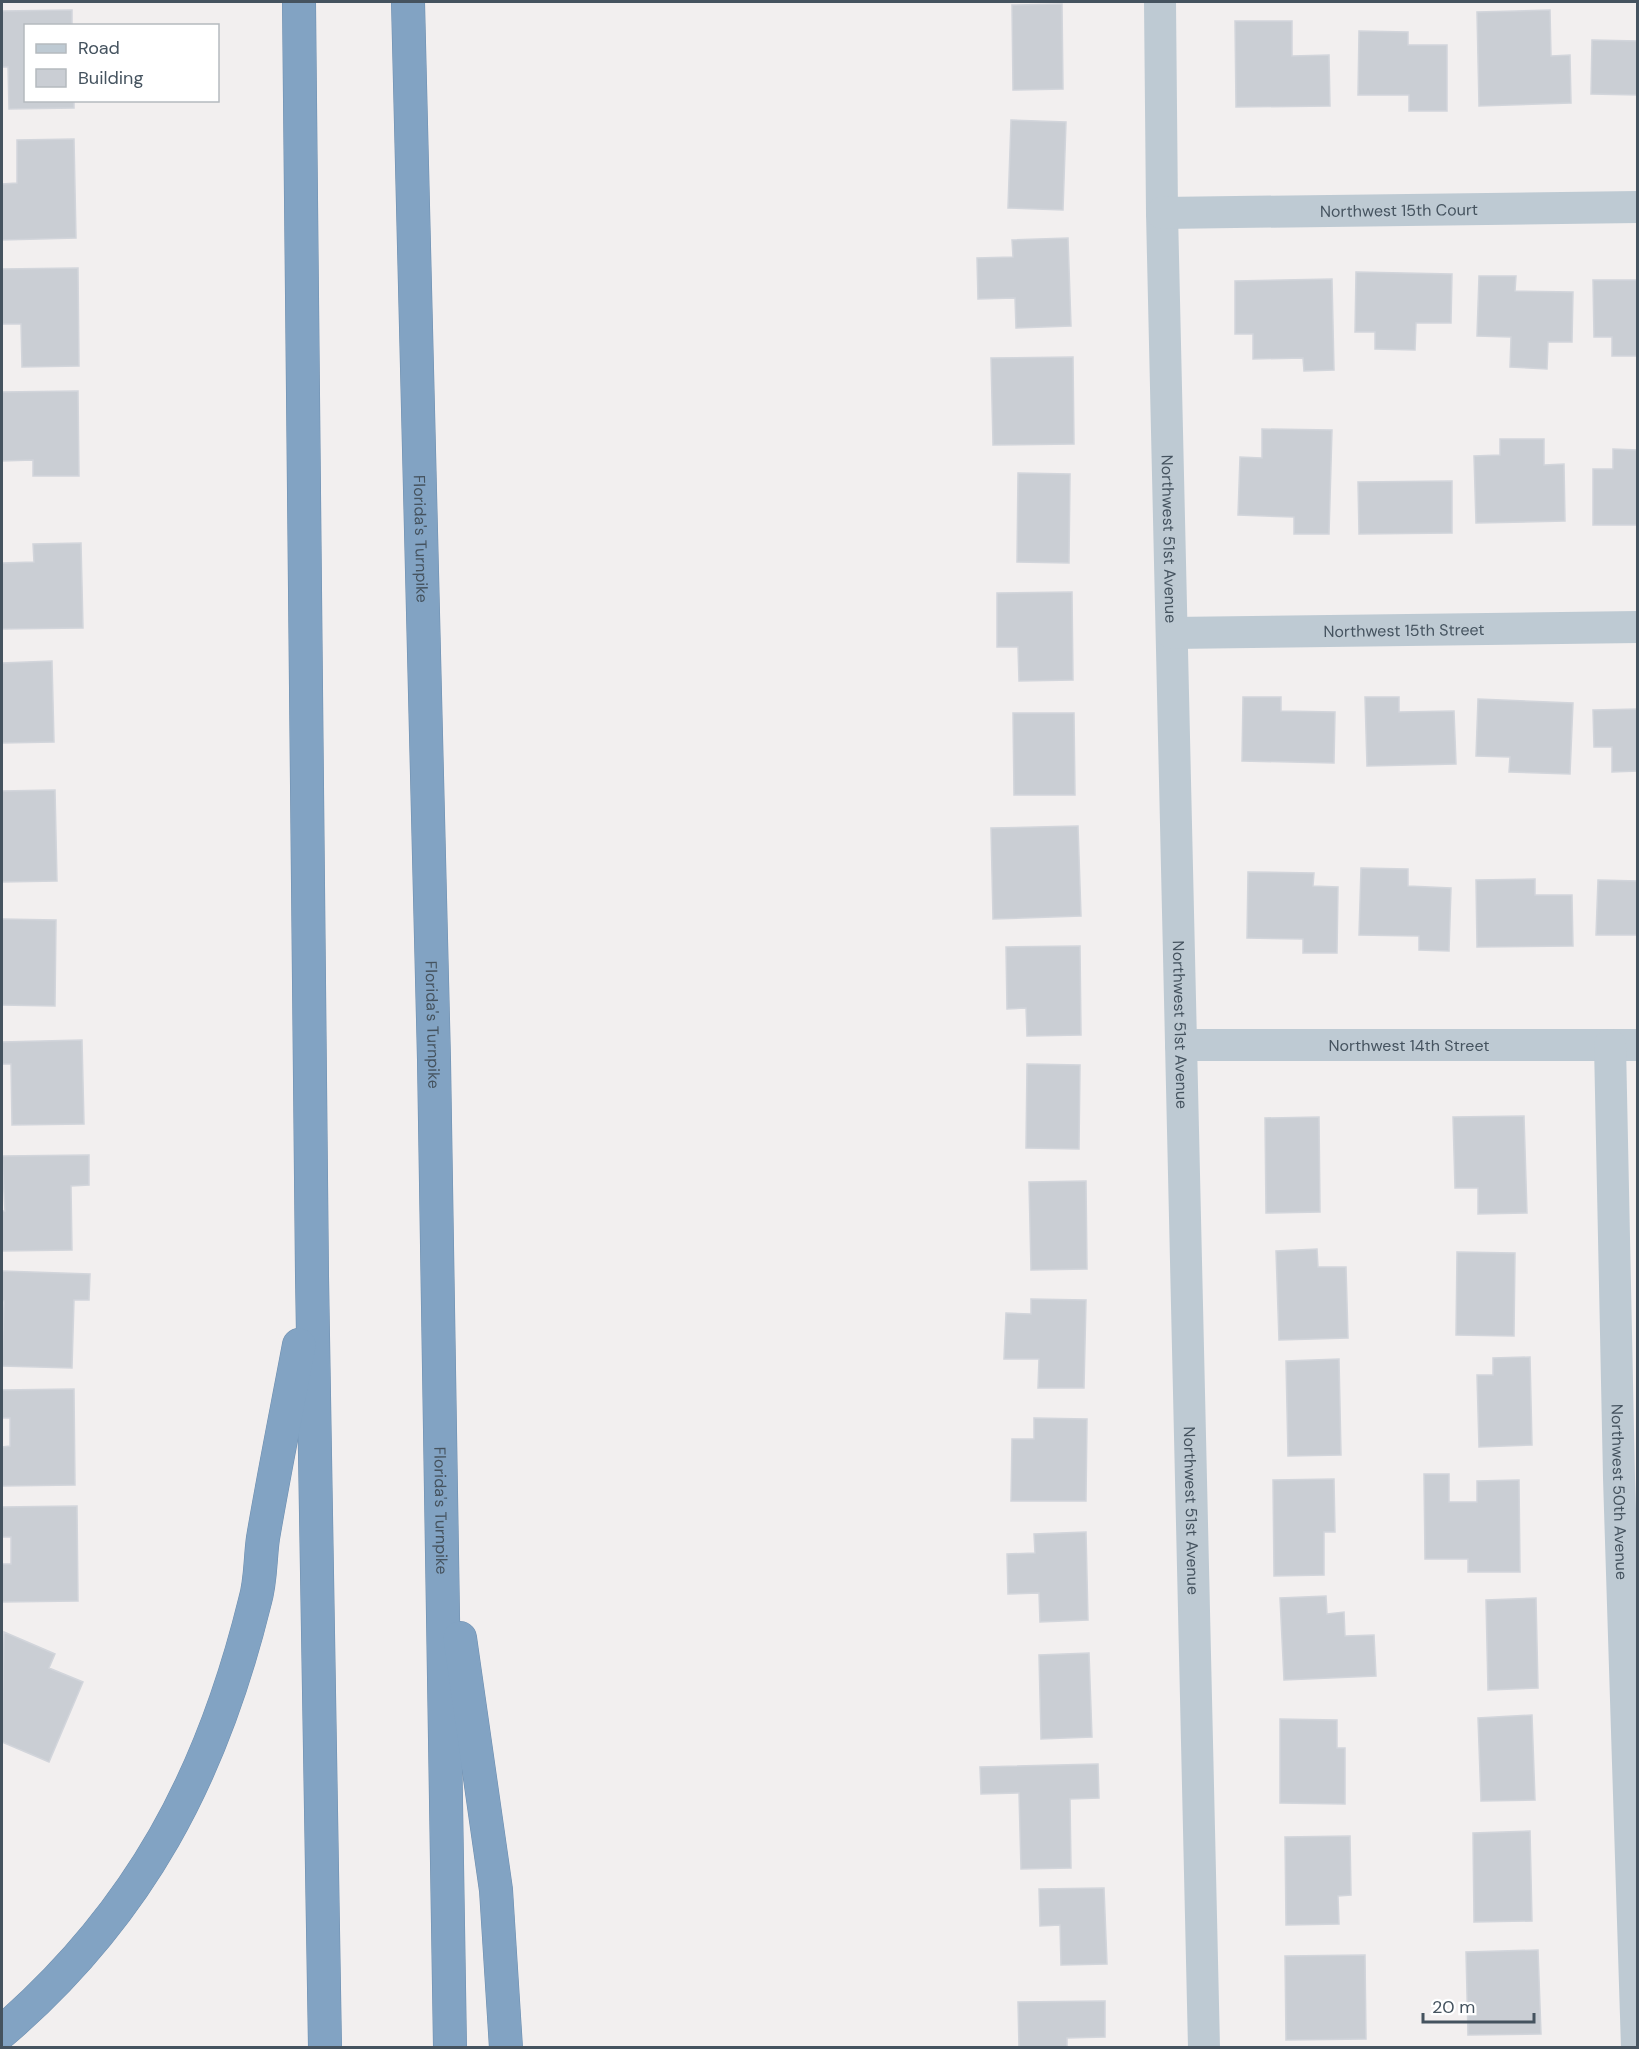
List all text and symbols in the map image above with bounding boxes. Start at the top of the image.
legend [24,24,219,102]
text: Road [78,36,120,60]
text: Building [78,66,143,90]
street label: Northwest 15th Court [1320,199,1478,222]
street label: Northwest 51st Avenue [1157,454,1181,623]
street label: Florida's Turnpike [409,475,433,603]
street label: Northwest 15th Street [1323,619,1485,642]
street label: Northwest 51st Avenue [1168,940,1193,1109]
street label: Florida's Turnpike [421,960,444,1089]
street label: Northwest 14th Street [1328,1035,1490,1056]
street label: Northwest 50th Avenue [1606,1404,1632,1580]
street label: Northwest 51st Avenue [1179,1426,1204,1595]
street label: Florida's Turnpike [429,1446,452,1575]
scale bar [1423,1986,1534,2024]
text: 20 m [1432,1995,1475,2019]

